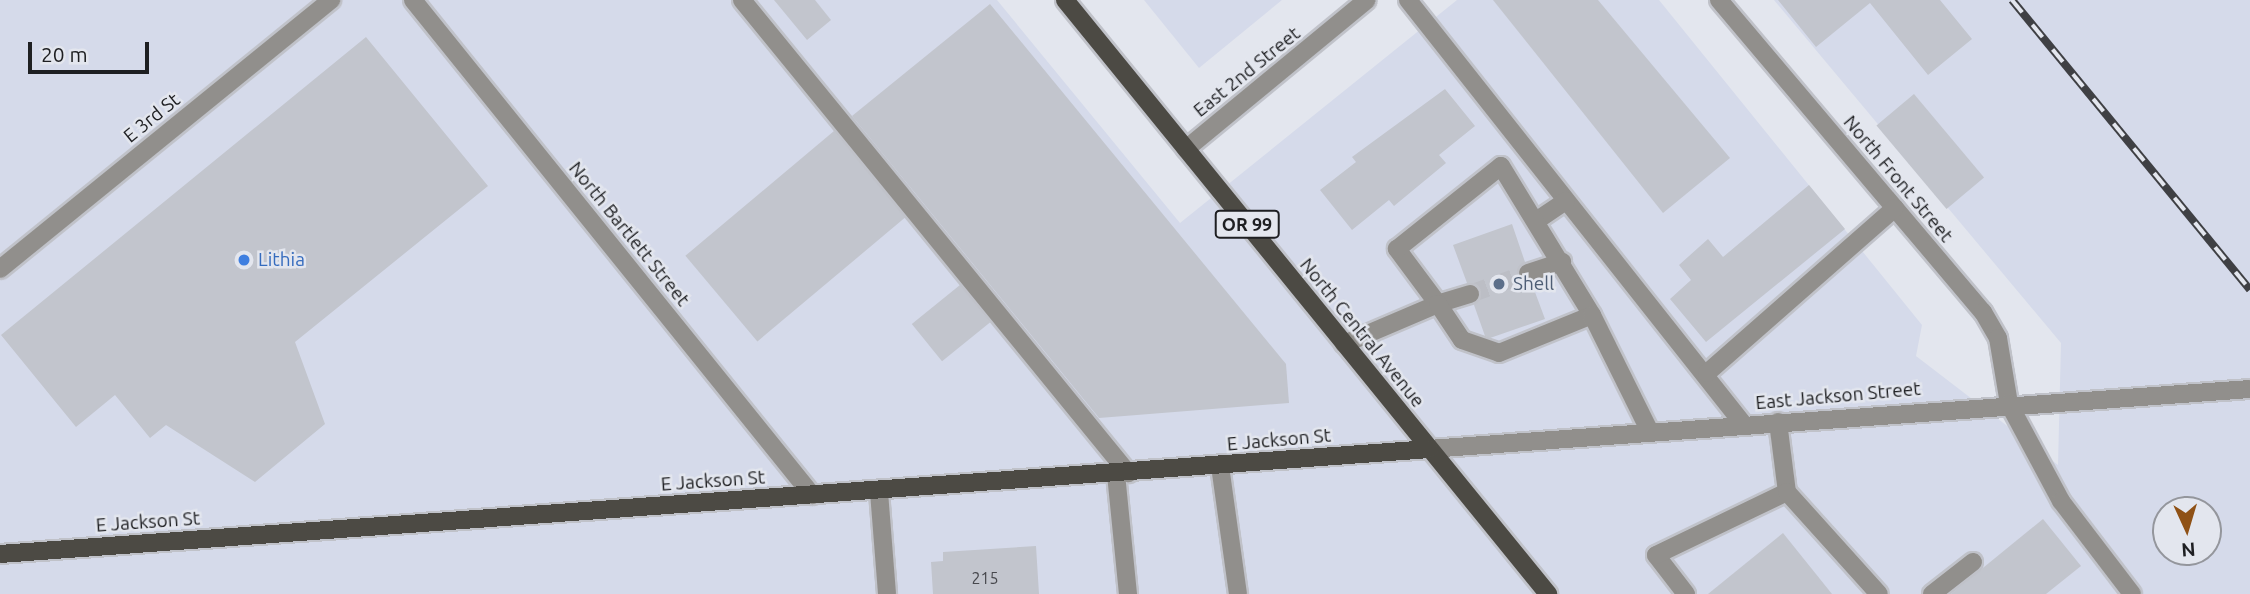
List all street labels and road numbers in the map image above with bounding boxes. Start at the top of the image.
street label: East 2nd Street [1189,22,1305,122]
street label: E 3rd St [119,88,185,148]
street label: North Front Street [1838,111,1958,247]
street label: North Bartlett Street [564,157,694,311]
road number: OR 99 [1214,210,1280,238]
street label: North Central Avenue [1295,254,1429,412]
street label: East Jackson Street [1755,377,1921,415]
street label: E Jackson St [1226,424,1332,456]
street label: E Jackson St [660,466,766,496]
street label: E Jackson St [95,507,201,537]

